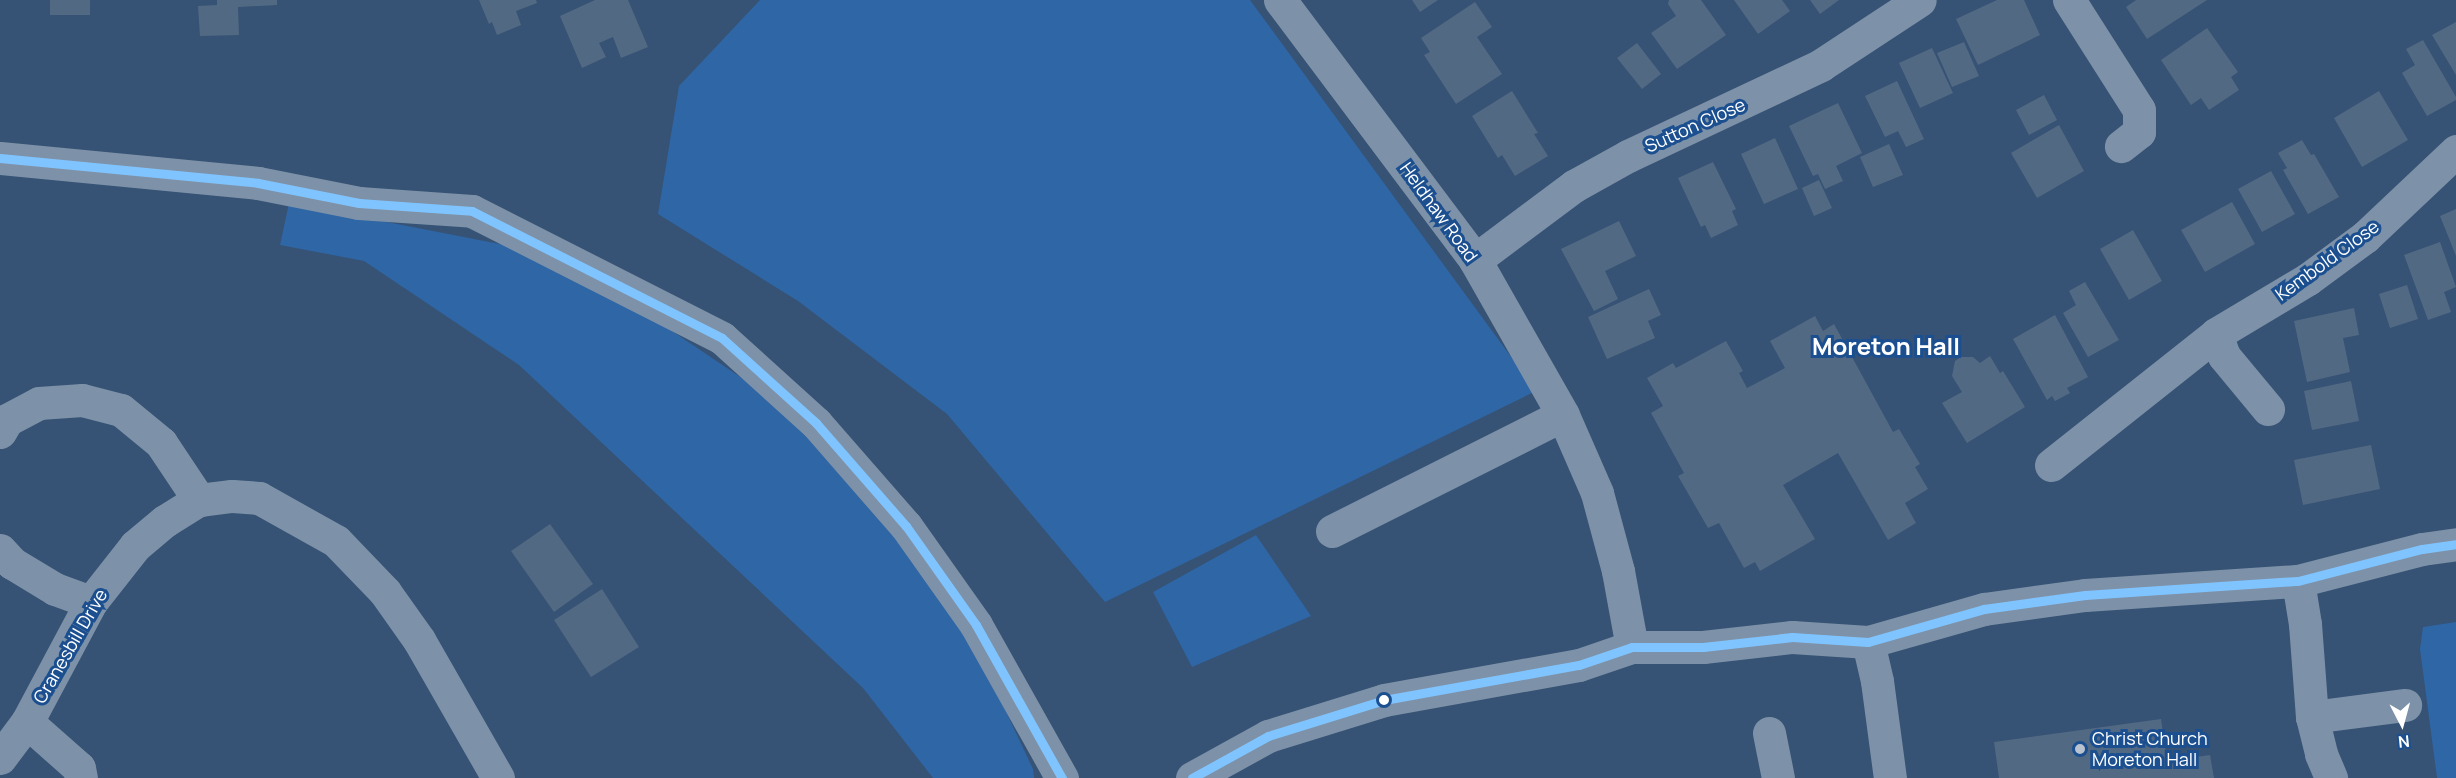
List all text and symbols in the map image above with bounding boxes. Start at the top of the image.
street label: Sutton Close [1641,93,1749,157]
street label: Heldhaw Road [1396,158,1482,266]
street label: Kembold Close [2271,215,2383,305]
district label: Moreton Hall [1812,332,1960,360]
street label: Cranesbill Drive [29,585,111,707]
unlabelled marker [1378,694,1390,706]
north arrow [2372,694,2432,754]
place label: Christ Church Moreton Hall [2092,728,2208,771]
text: N [2397,730,2411,753]
marker: Christ Church Moreton Hall [2073,742,2087,756]

